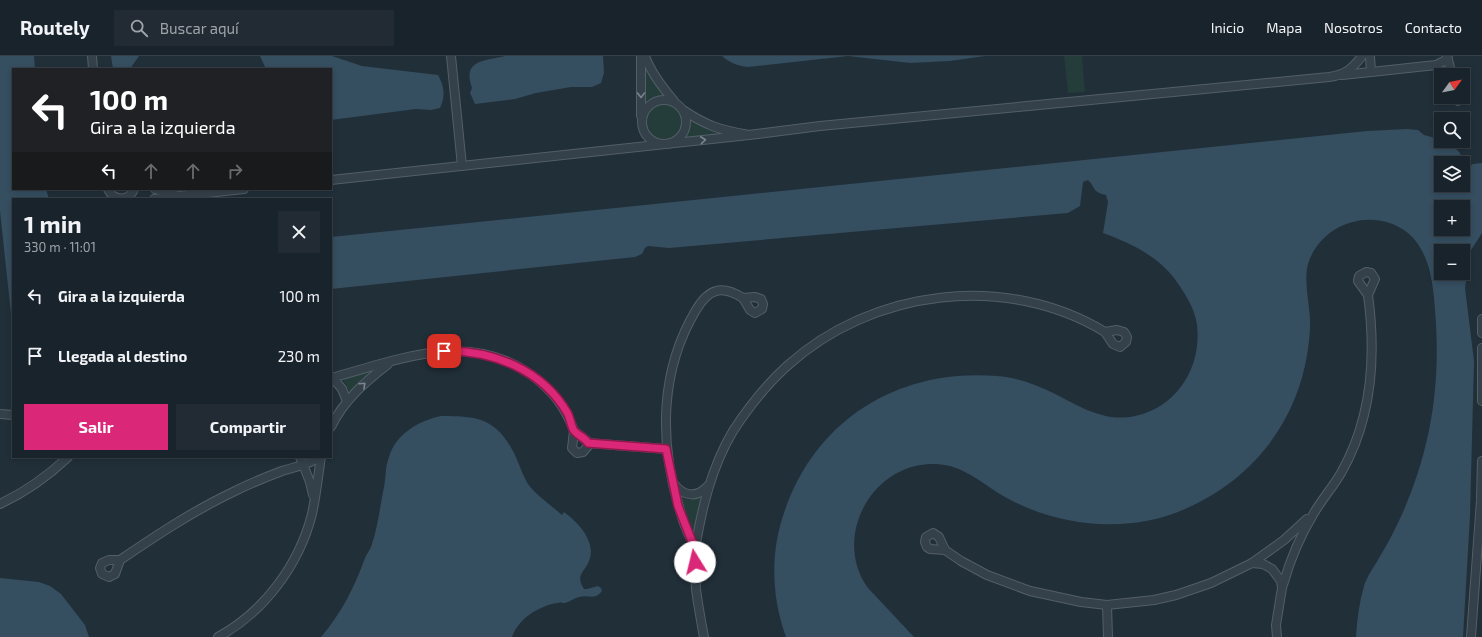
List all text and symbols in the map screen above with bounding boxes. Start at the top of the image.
search box [114,10,394,46]
text: Routely [20,16,90,39]
icon: search [128,17,150,39]
text: Buscar aquí [160,19,239,37]
text: Inicio [1211,19,1244,36]
text: Mapa [1266,19,1302,36]
text: Nosotros [1324,19,1383,36]
text: Contacto [1405,19,1462,36]
north arrow [1434,68,1470,104]
map controls [1434,68,1470,280]
text: 100 m [90,82,168,116]
icon: left [24,84,76,136]
one-way arrow [637,92,645,98]
button: search [1434,112,1470,148]
text: Gira a la izquierda [90,116,236,138]
one-way arrow [700,136,706,145]
button: layers [1434,156,1470,192]
icon: left [98,160,120,182]
icon: ahead [140,160,162,182]
icon: ahead [182,160,204,182]
icon: right [224,160,246,182]
button: + [1434,200,1470,236]
text: 1 min [24,209,82,238]
button: close [278,211,320,253]
text: 330 m · 11:01 [24,239,96,255]
button: − [1434,244,1470,280]
icon: left [24,285,46,307]
text: Gira a la izquierda [58,287,185,305]
text: 100 m [279,287,320,305]
pin [427,334,461,368]
icon: arrive [433,340,455,362]
icon: arrive [24,345,46,367]
text: Llegada al destino [58,347,187,365]
text: 230 m [278,347,320,365]
one-way arrow [358,383,366,390]
button: Salir [24,404,168,450]
button: Compartir [176,404,320,450]
position arrow [674,541,716,583]

